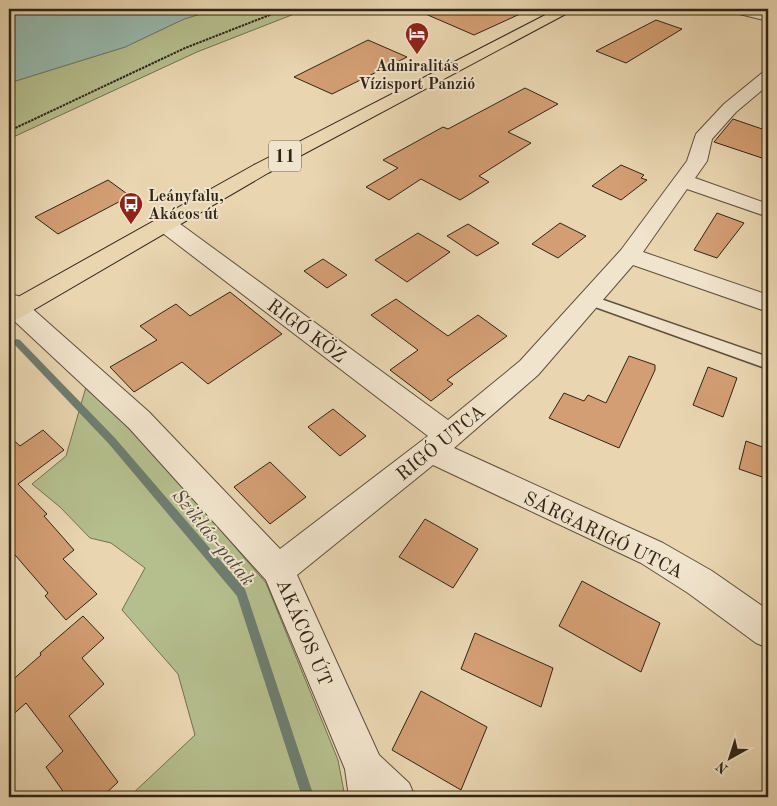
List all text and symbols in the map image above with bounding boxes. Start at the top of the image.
hotel icon: Admiralitás Vízisport Panzió [404,21,430,55]
place label: Admiralitás Vízisport Panzió [359,59,475,93]
road number: 11 [269,140,301,172]
place label: Leányfalu, Akácos út [148,189,224,223]
bus stop icon: Leányfalu, Akácos út [118,191,144,225]
street label: RIGÓ KÖZ [263,293,351,367]
street label: RIGÓ UTCA [390,398,490,485]
street label: SÁRGARIGÓ UTCA [520,485,688,583]
water label: Sziklás-patak [167,486,258,591]
street label: AKÁCOS ÚT [272,575,338,689]
north arrow [704,734,754,784]
text: N [714,758,731,776]

